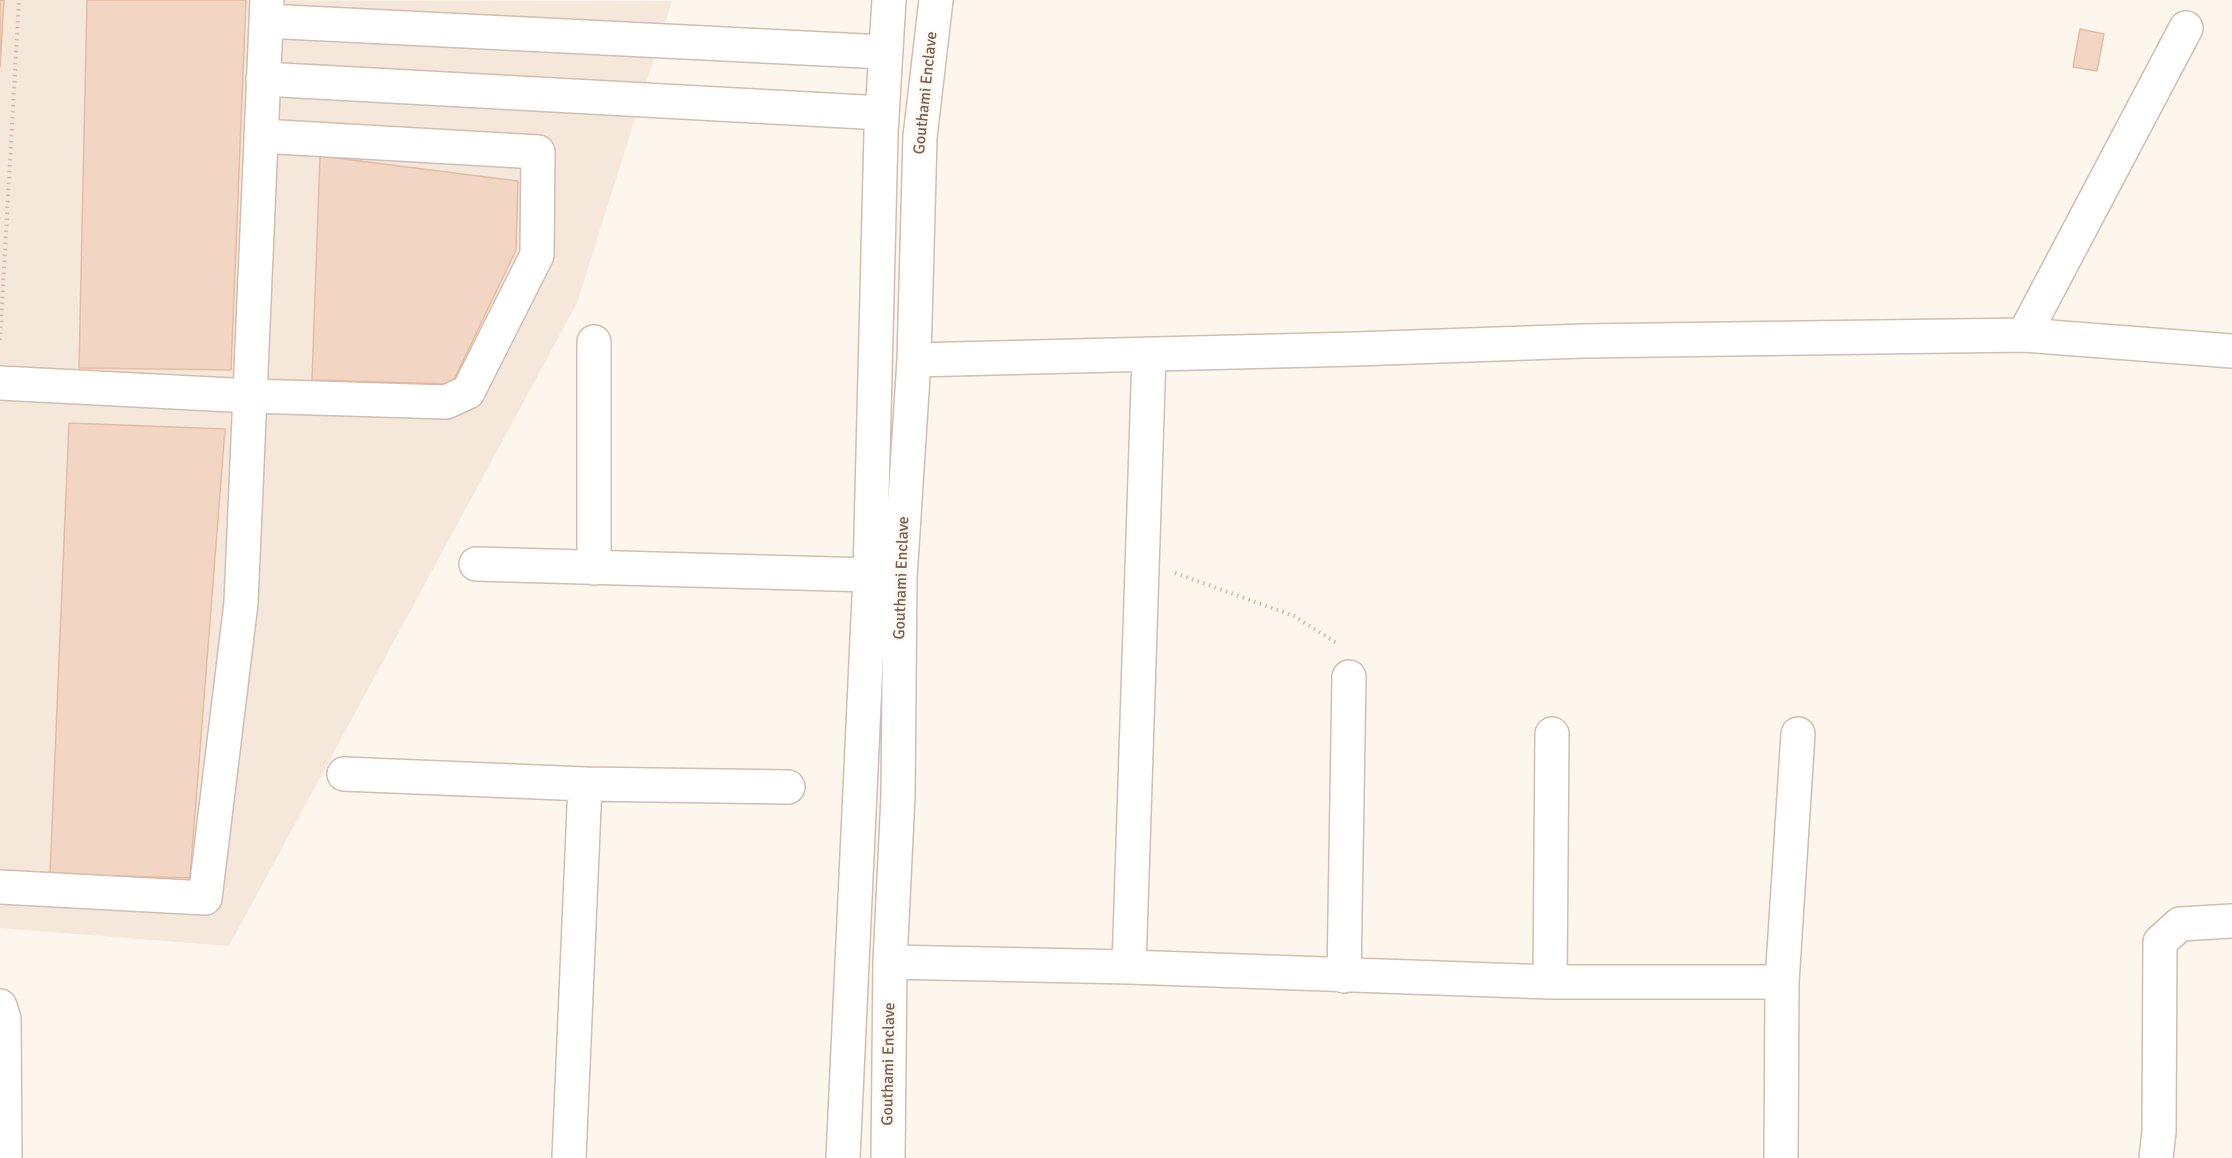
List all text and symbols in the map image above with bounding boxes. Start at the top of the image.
street label: Gouthami Enclave [910,31,942,155]
street label: Gouthami Enclave [890,516,914,640]
street label: Gouthami Enclave [878,1002,900,1126]

